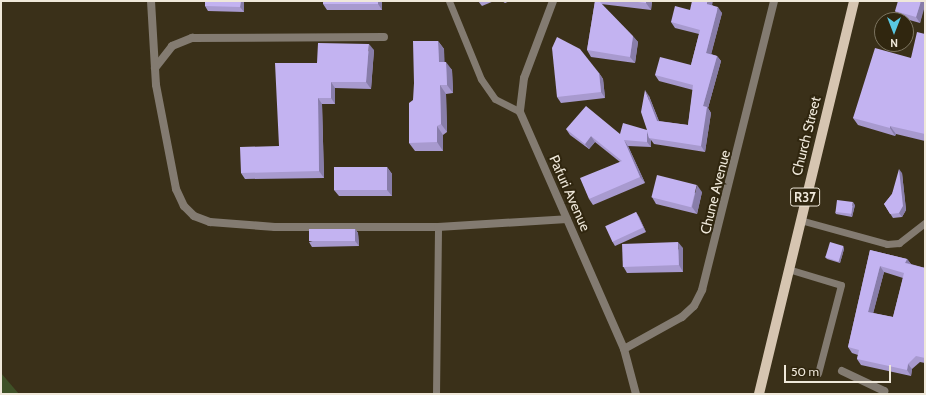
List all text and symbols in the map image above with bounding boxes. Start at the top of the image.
north arrow [874,12,914,52]
text: N [890,36,898,50]
street label: Church Street [788,95,824,177]
street label: Chune Avenue [696,148,734,236]
street label: Pafuri Avenue [546,152,594,234]
road number: R37 [790,186,820,208]
scale bar [786,357,893,383]
text: 50 m [791,364,819,379]

